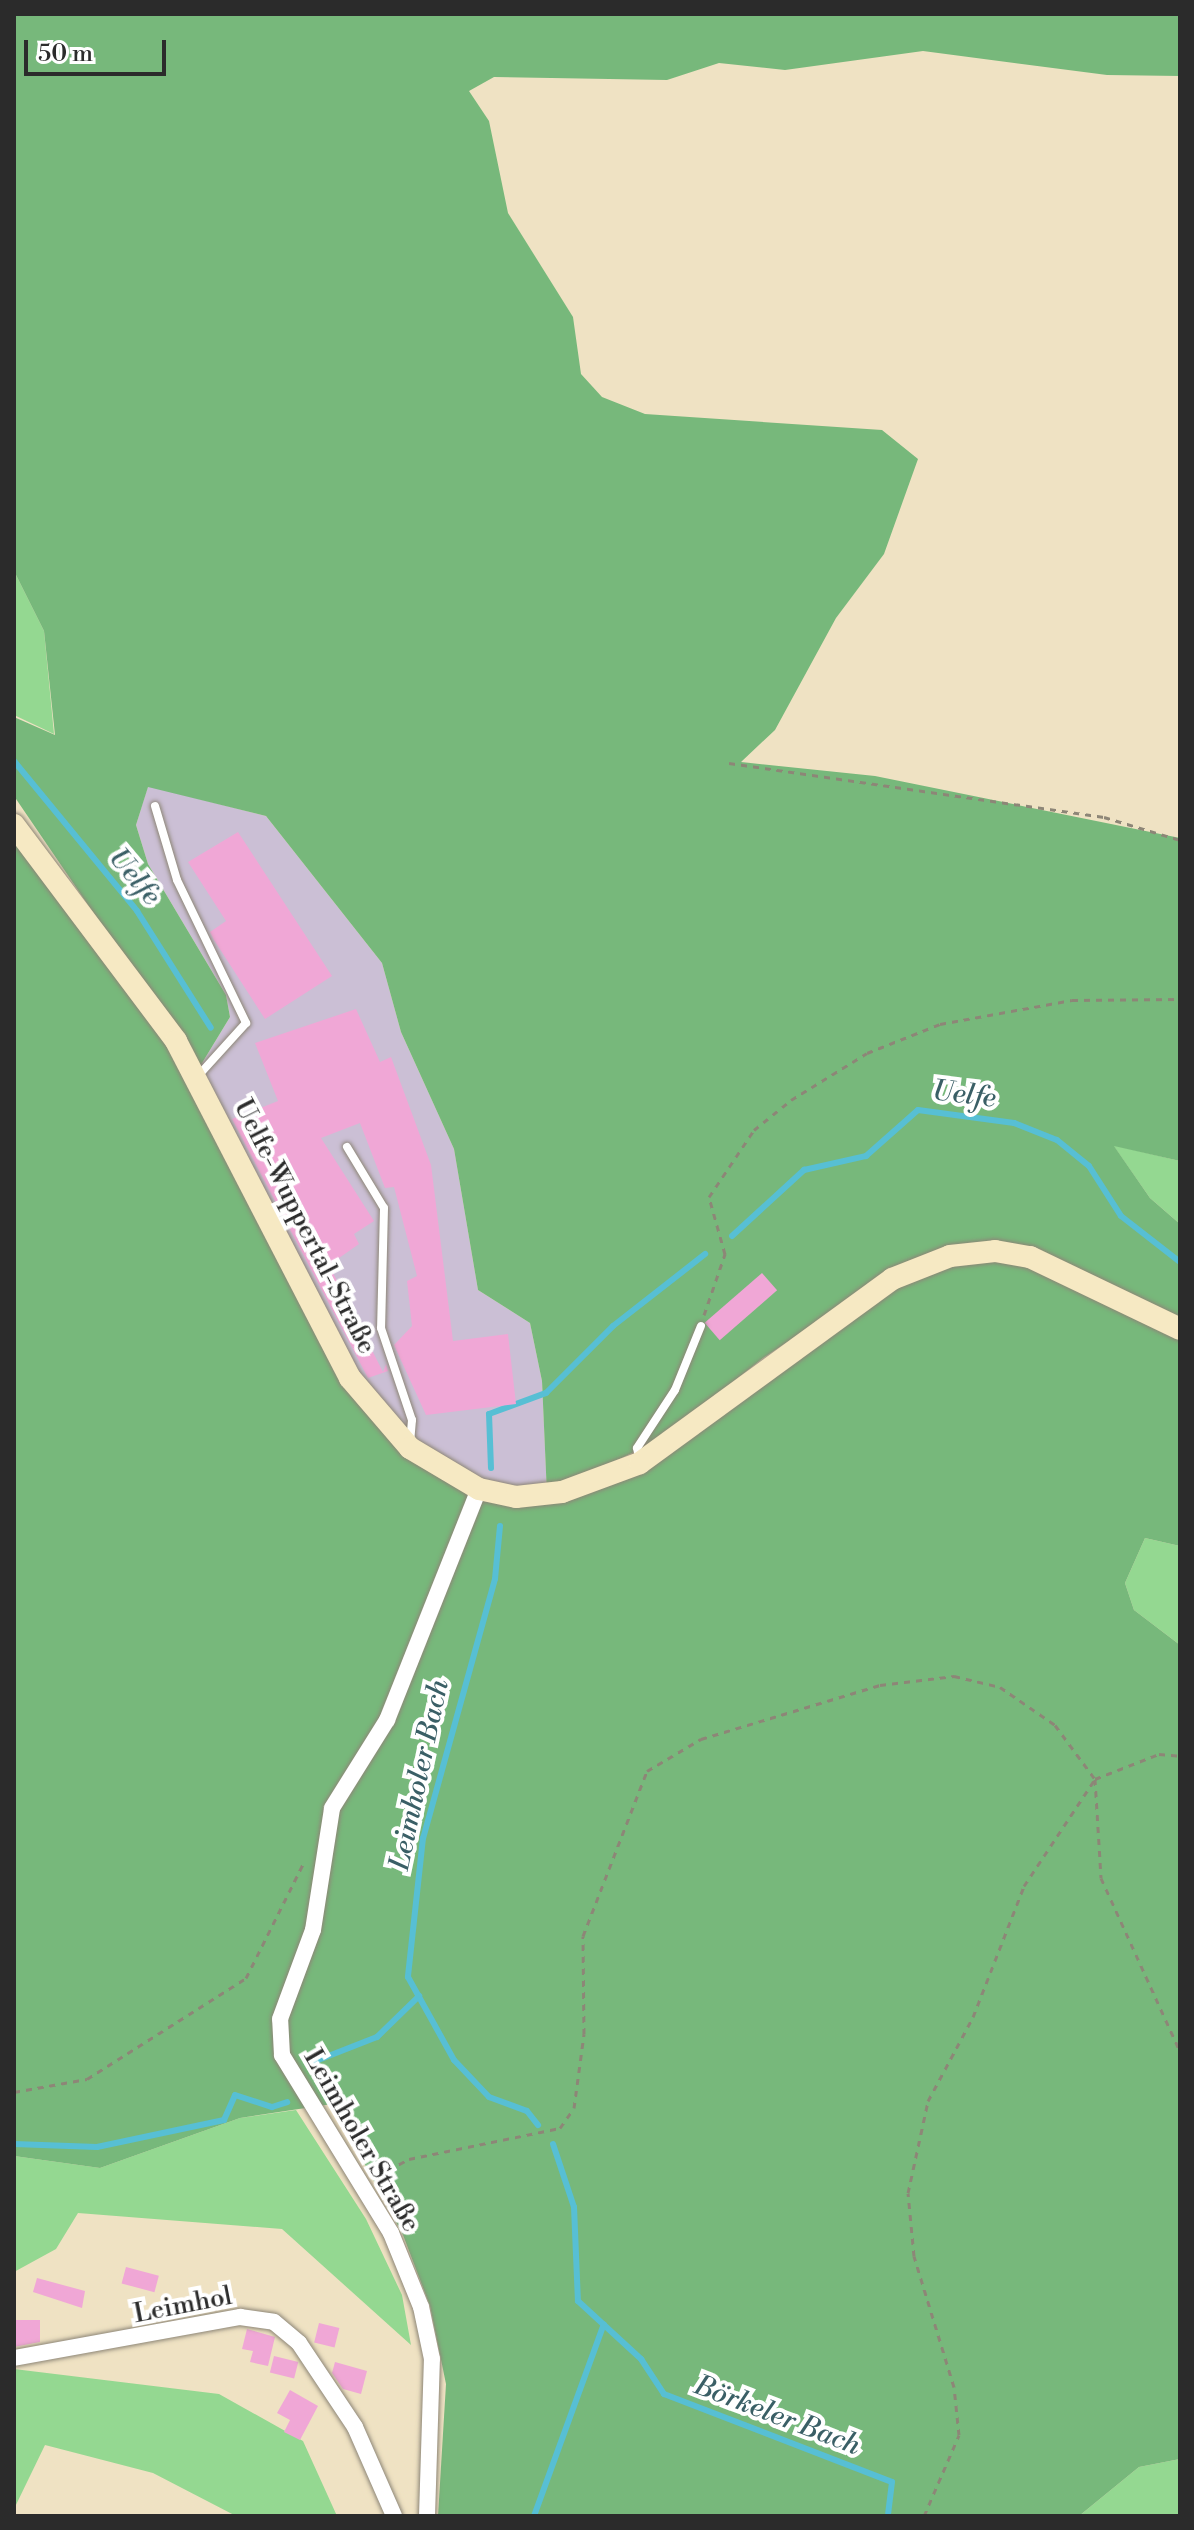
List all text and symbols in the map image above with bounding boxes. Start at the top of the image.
scale bar [28,24,170,74]
text: 50 m [38,39,93,69]
water label: Uelfe [101,842,167,912]
water label: Uelfe [930,1074,998,1116]
street label: Uelfe-Wuppertal-Straße [226,1095,382,1359]
water label: Leimholer Bach [383,1677,457,1873]
street label: Leimholer Straße [296,2044,426,2238]
street label: Leimhol [131,2281,235,2331]
water label: Börkeler Bach [689,2369,865,2463]

